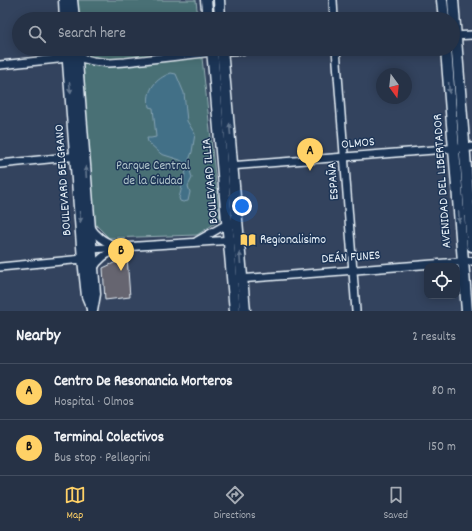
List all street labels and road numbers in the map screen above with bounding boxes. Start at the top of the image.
street label: AVENIDAD DEL LIBERTADOR [429,113,457,249]
street label: BOULEVARD BELGRANO [51,124,77,236]
street label: OLMOS [340,133,376,155]
street label: BOULEVARD ILLIA [198,137,224,225]
street label: ESPAÑA [323,162,345,200]
street label: DEÁN FUNES [321,246,381,270]

